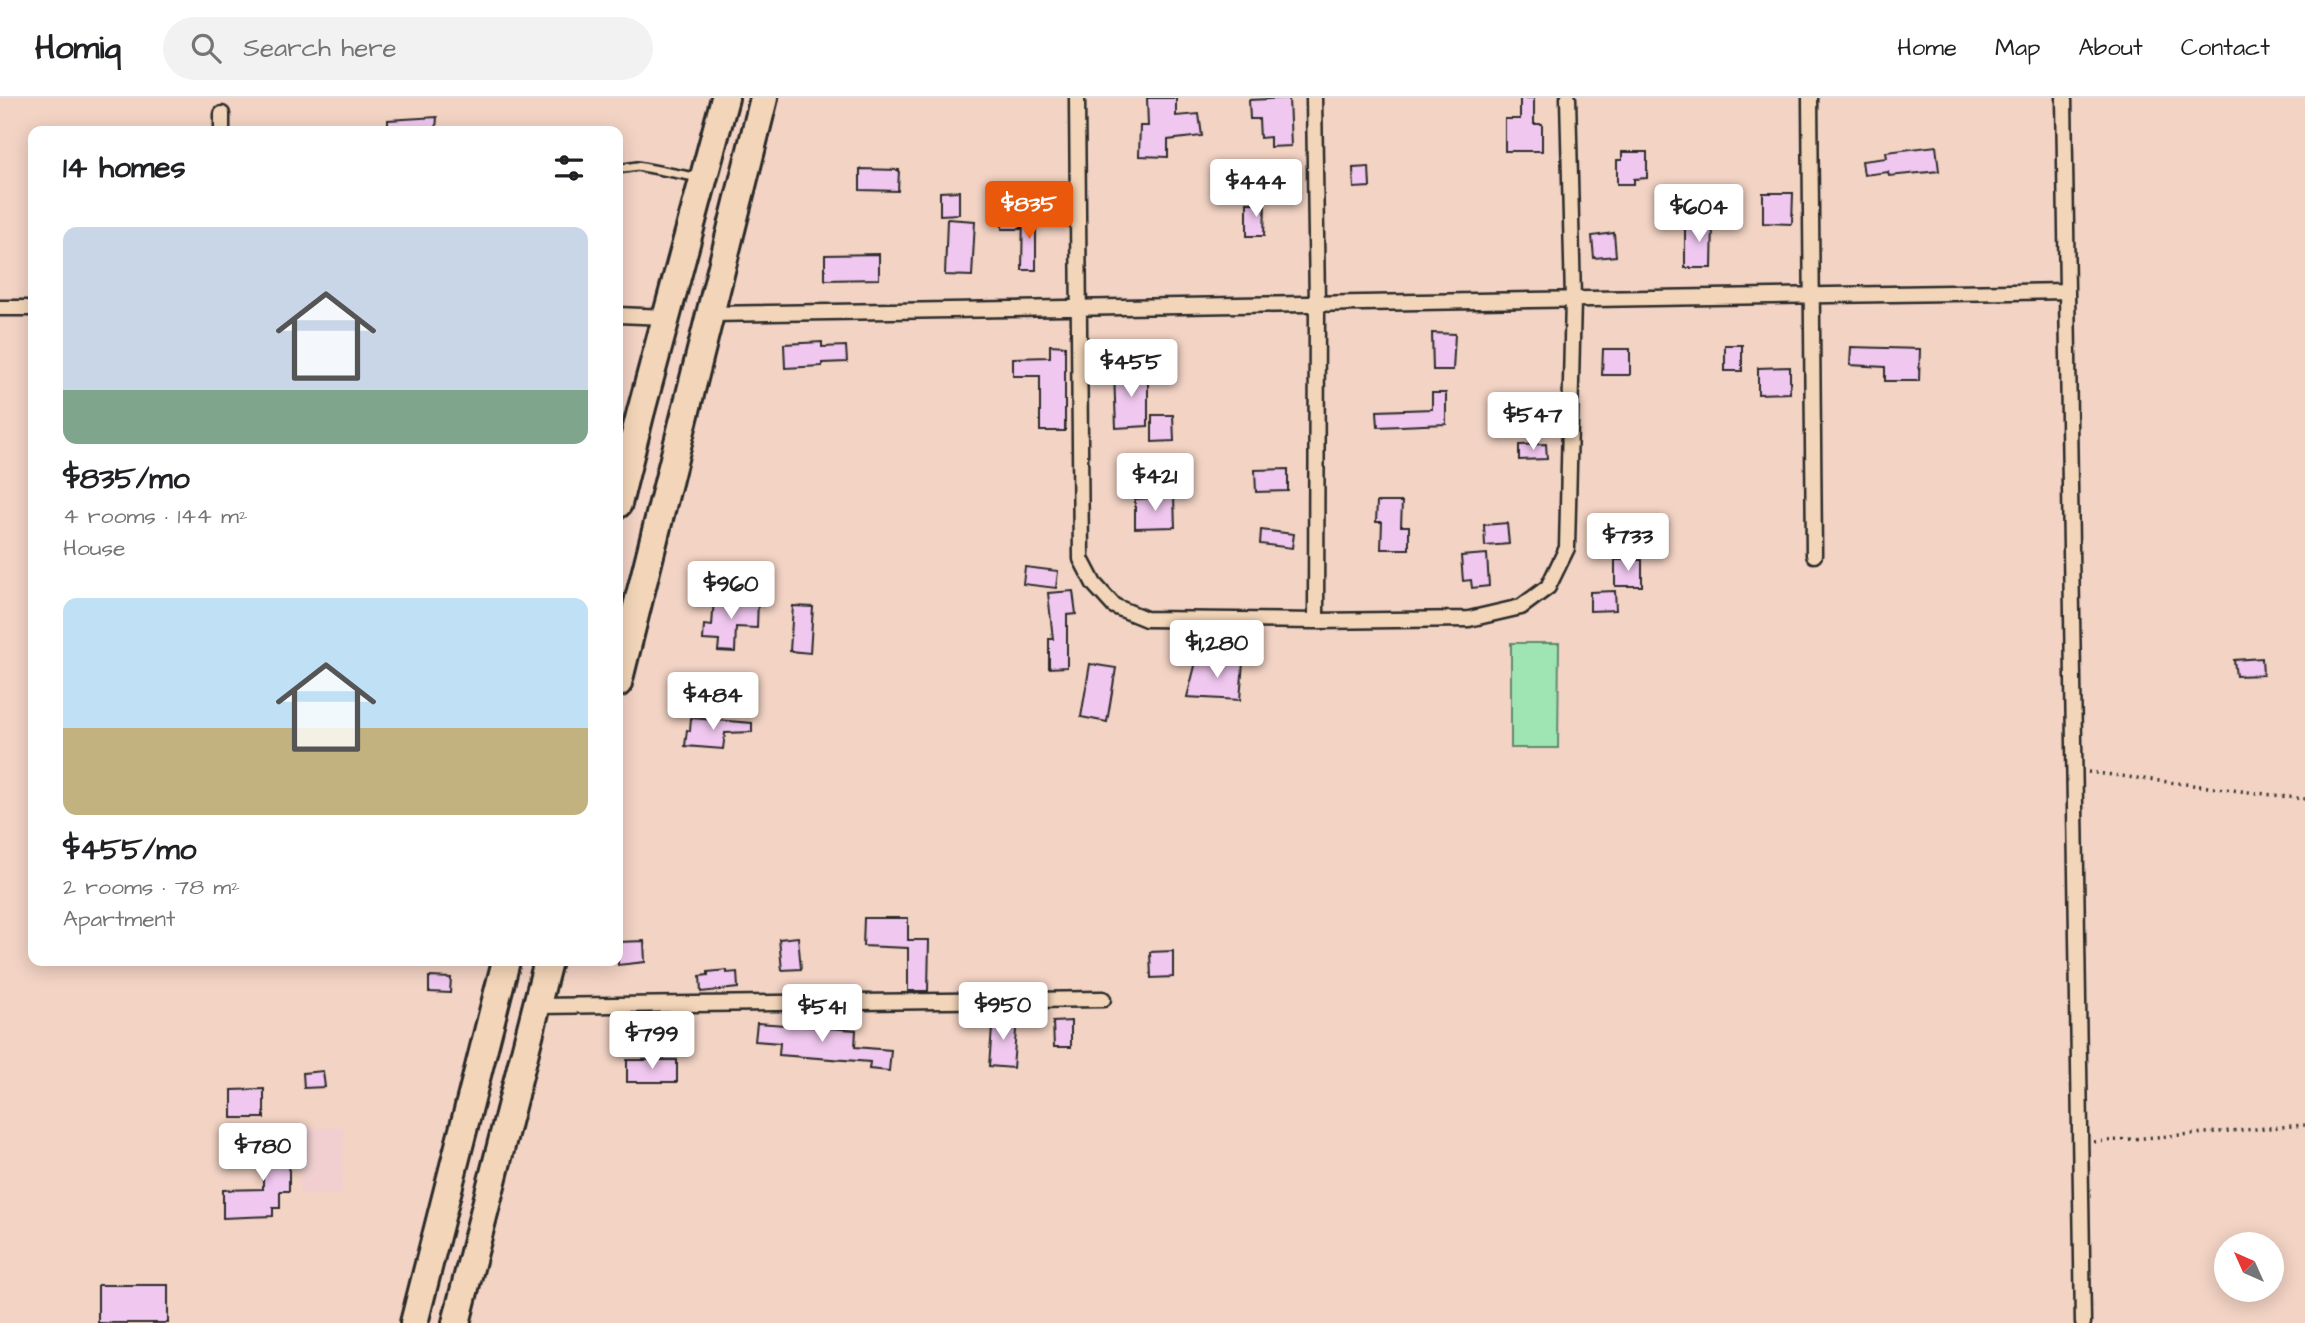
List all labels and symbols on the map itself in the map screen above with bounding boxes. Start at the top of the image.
pin: $444 [1215,159,1297,219]
pin: $835 [988,181,1070,241]
pin: $604 [1658,184,1740,244]
pin: $455 [1090,340,1172,399]
pin: $547 [1492,392,1574,452]
pin: $421 [1114,454,1196,513]
pin: $733 [1587,514,1669,573]
pin: $960 [690,561,772,621]
pin: $1,280 [1160,620,1274,680]
pin: $484 [672,672,754,732]
pin: $950 [962,982,1044,1042]
pin: $541 [781,984,863,1044]
pin: $799 [611,1012,693,1071]
pin: $780 [222,1124,304,1183]
north arrow [2214,1232,2284,1302]

